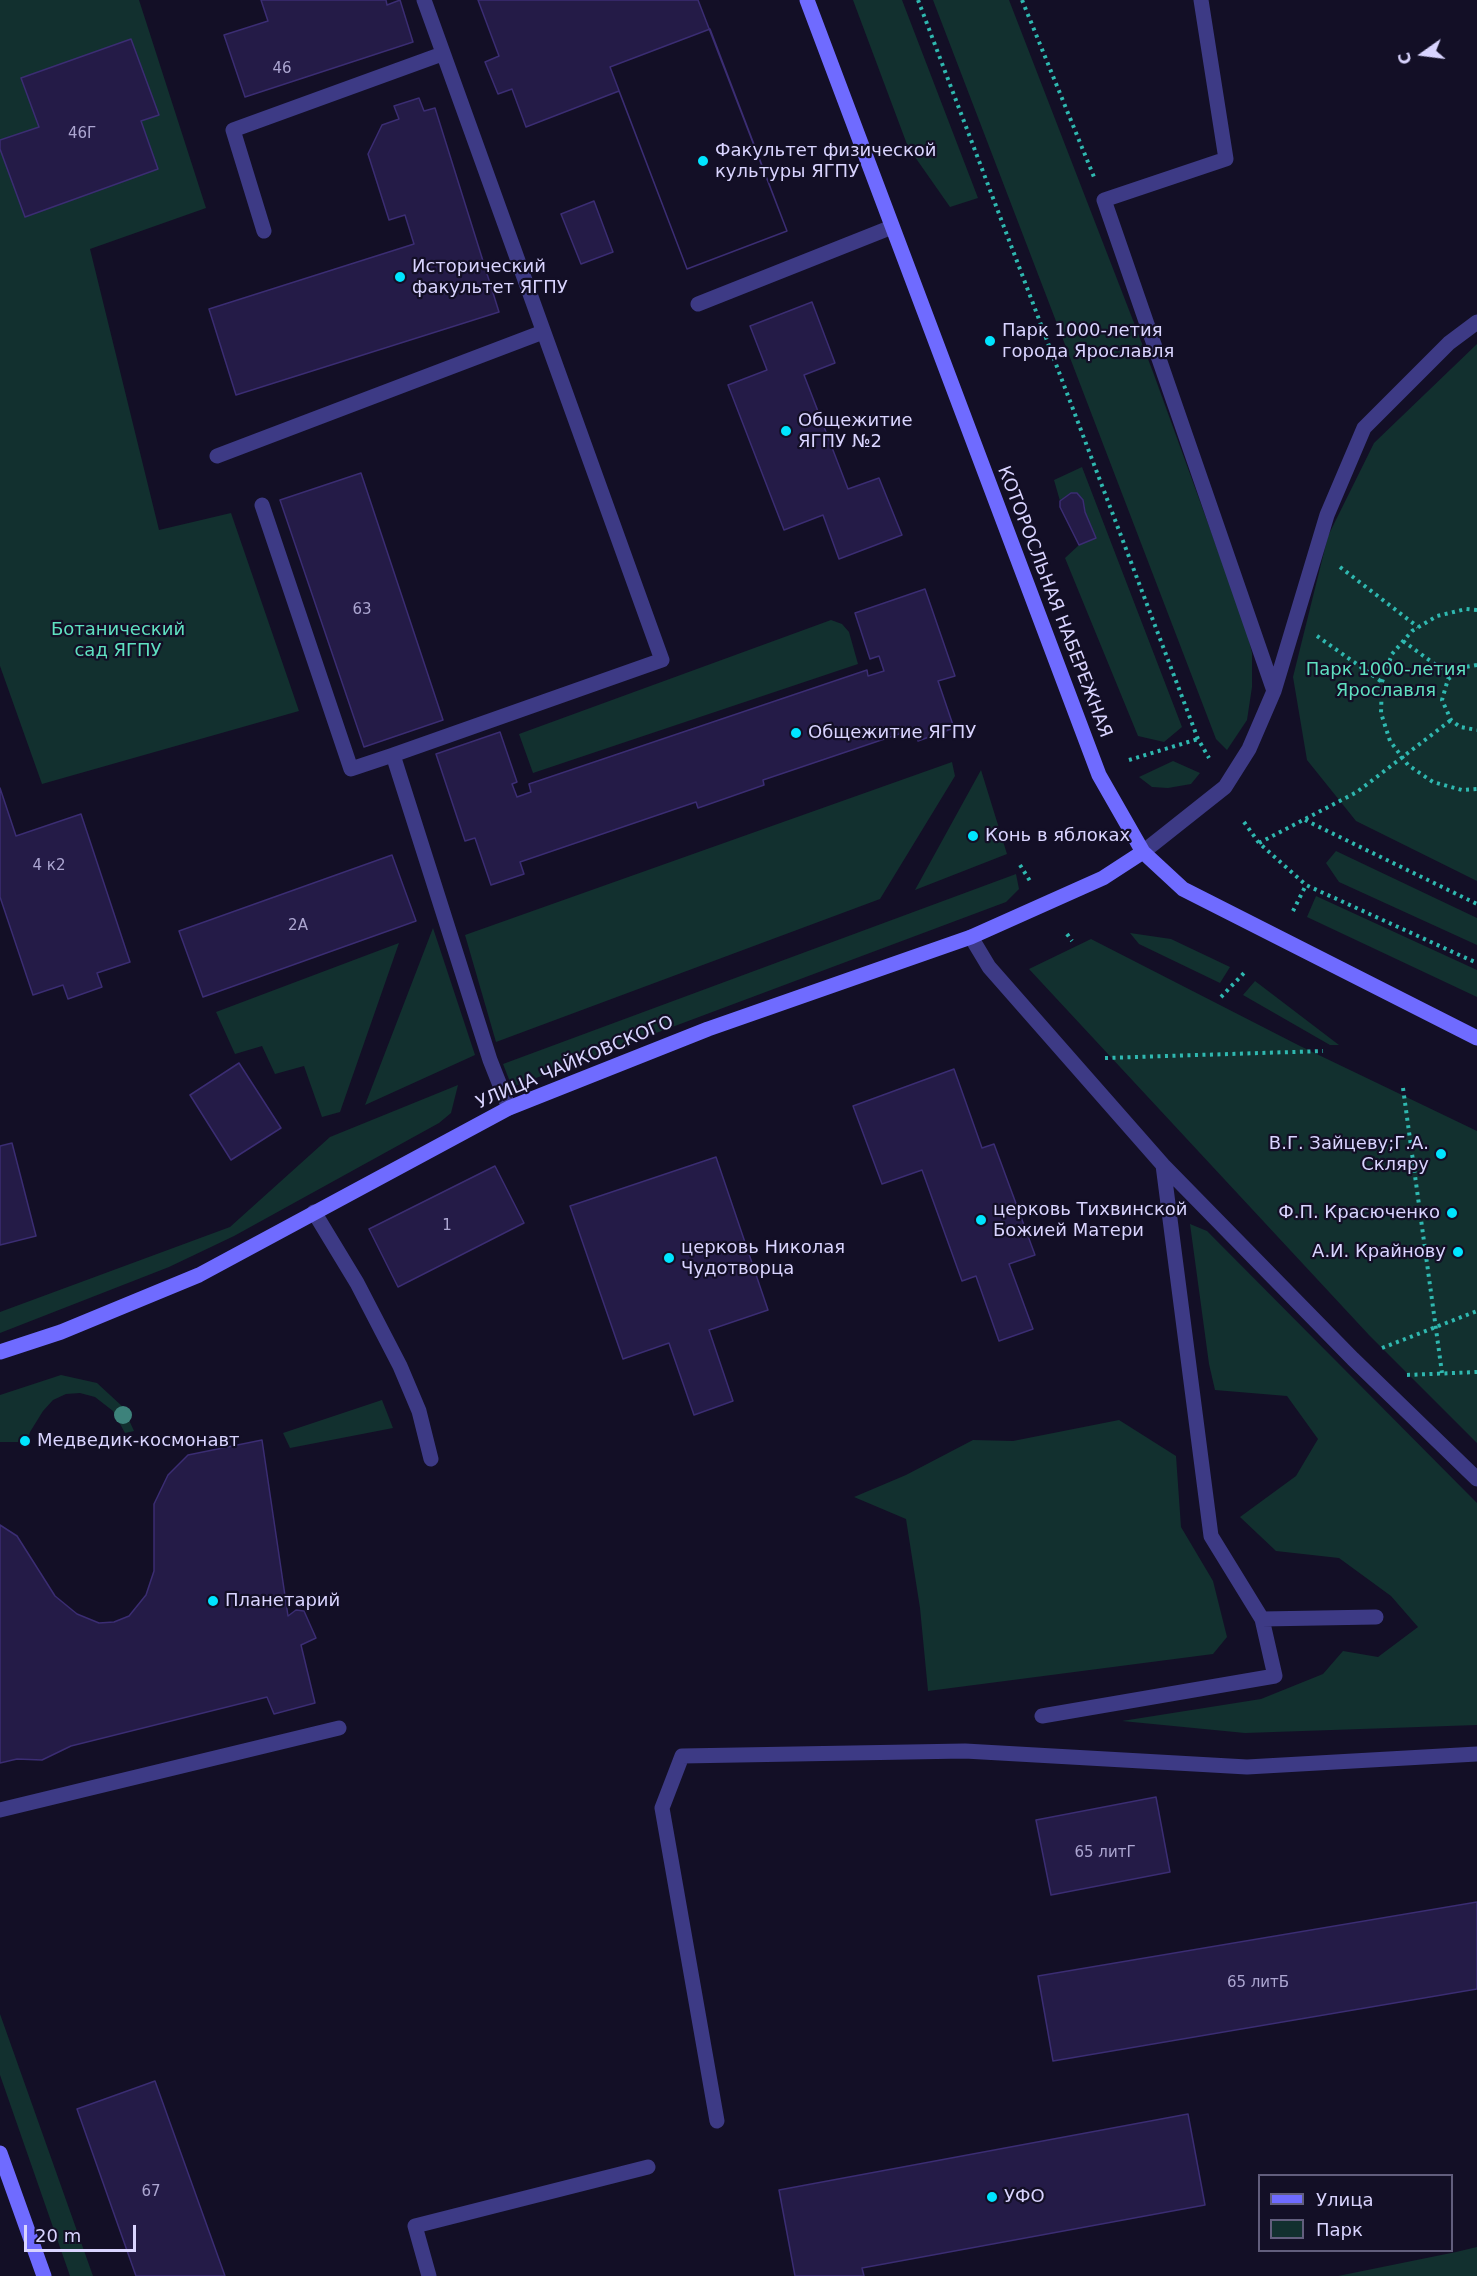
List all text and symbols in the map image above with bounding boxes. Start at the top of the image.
north arrow [1393,24,1453,84]
text: С [1394,50,1416,66]
house number: 46 [272,60,292,78]
house number: 46Г [68,125,96,143]
place label: Факультет физической культуры ЯГПУ [715,140,936,182]
marker: Факультет физической культуры ЯГПУ [696,154,710,168]
place label: Исторический факультет ЯГПУ [412,256,568,298]
marker: Исторический факультет ЯГПУ [393,270,407,284]
place label: Парк 1000-летия города Ярославля [1002,320,1174,362]
marker: Парк 1000-летия города Ярославля [983,334,997,348]
place label: Общежитие ЯГПУ №2 [798,410,912,452]
marker: Общежитие ЯГПУ №2 [779,424,793,438]
street label: КОТОРОСЛЬНАЯ НАБЕРЕЖНАЯ [992,463,1116,741]
house number: 63 [352,601,372,619]
park label: Ботанический сад ЯГПУ [51,619,185,662]
park label: Парк 1000-летия Ярославля [1306,659,1466,702]
place label: Общежитие ЯГПУ [808,722,976,744]
marker: Общежитие ЯГПУ [789,726,803,740]
place label: Конь в яблоках [985,825,1130,847]
marker: Конь в яблоках [966,829,980,843]
house number: 4 к2 [33,857,65,875]
house number: 2А [288,917,308,935]
street label: УЛИЦА ЧАЙКОВСКОГО [473,1012,677,1114]
place label: В.Г. Зайцеву;Г.А. Скляру [1269,1133,1429,1176]
marker: В.Г. Зайцеву;Г.А. Скляру [1434,1147,1448,1161]
place label: церковь Тихвинской Божией Матери [993,1199,1187,1242]
place label: Ф.П. Красюченко [1278,1202,1440,1224]
marker: Ф.П. Красюченко [1445,1206,1459,1220]
marker: церковь Тихвинской Божией Матери [974,1213,988,1227]
house number: 1 [442,1217,452,1235]
place label: церковь Николая Чудотворца [681,1237,845,1280]
place label: А.И. Крайнову [1312,1241,1446,1263]
marker: А.И. Крайнову [1451,1245,1465,1259]
marker: церковь Николая Чудотворца [662,1251,676,1265]
place label: Медведик-космонавт [37,1430,240,1452]
marker: Медведик-космонавт [18,1434,32,1448]
place label: Планетарий [225,1590,340,1612]
marker: Планетарий [206,1594,220,1608]
house number: 65 литГ [1074,1844,1136,1862]
house number: 65 литБ [1227,1974,1289,1992]
legend [1258,2174,1453,2252]
house number: 67 [141,2183,161,2201]
place label: УФО [1004,2186,1045,2208]
text: Улица [1316,2189,1373,2210]
marker: УФО [985,2190,999,2204]
scale bar [27,2213,140,2251]
text: Парк [1316,2219,1363,2240]
text: 20 m [35,2225,81,2246]

